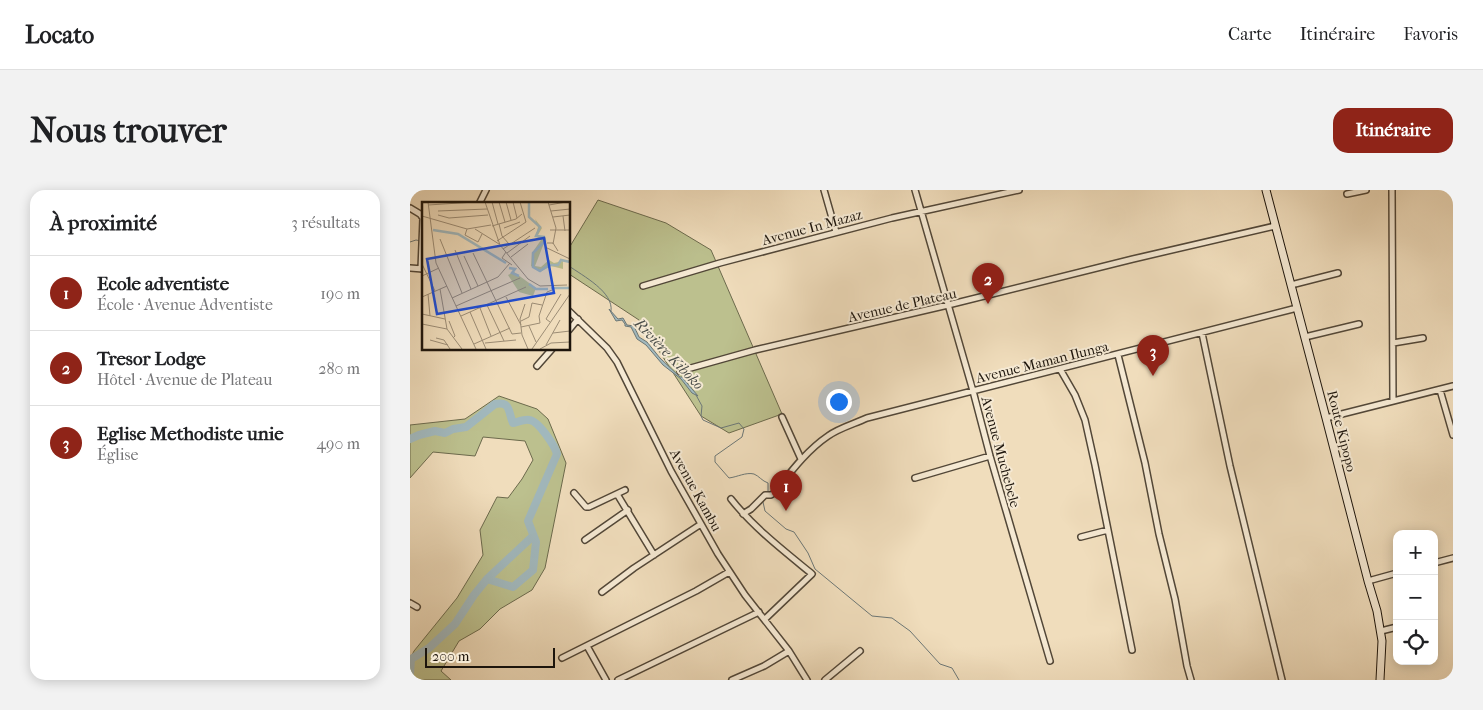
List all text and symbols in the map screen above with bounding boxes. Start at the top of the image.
text: Locato [25,21,94,49]
text: Carte [1228,24,1272,45]
text: Itinéraire [1300,24,1375,45]
text: Favoris [1403,24,1458,45]
button: Itinéraire [1333,108,1453,153]
text: Nous trouver [30,110,227,151]
inset map [422,202,570,350]
street label: Avenue In Mazaz [759,206,864,249]
text: À proximité [50,211,157,235]
text: 3 résultats [291,213,360,232]
pin: 2 [972,263,1004,304]
text: Ecole adventiste [97,273,229,295]
text: 1 [63,284,69,303]
text: 190 m [320,284,360,303]
street label: Avenue de Plateau [845,285,958,326]
text: École · Avenue Adventiste [97,295,273,314]
water label: Rivière Kiboko [630,314,707,393]
pin: 3 [1137,335,1169,376]
street label: Avenue Maman Ilunga [973,338,1111,387]
text: Tresor Lodge [97,348,206,370]
text: 2 [62,359,70,378]
text: 280 m [318,359,360,378]
text: Hôtel · Avenue de Plateau [97,370,272,389]
your location [826,389,852,415]
street label: Route Kipopo [1323,389,1360,474]
street label: Avenue Muchebele [977,394,1024,510]
text: Eglise Methodiste unie [97,423,284,445]
text: 3 [63,434,69,453]
text: 490 m [317,434,360,453]
text: Église [97,445,138,464]
street label: Avenue Kambu [665,445,725,535]
pin: 1 [770,470,802,511]
map controls [1393,530,1438,665]
button: + [1393,530,1438,575]
button: − [1393,575,1438,620]
button: locate [1393,620,1438,665]
scale bar [425,645,555,668]
text: 200 m [432,648,469,665]

